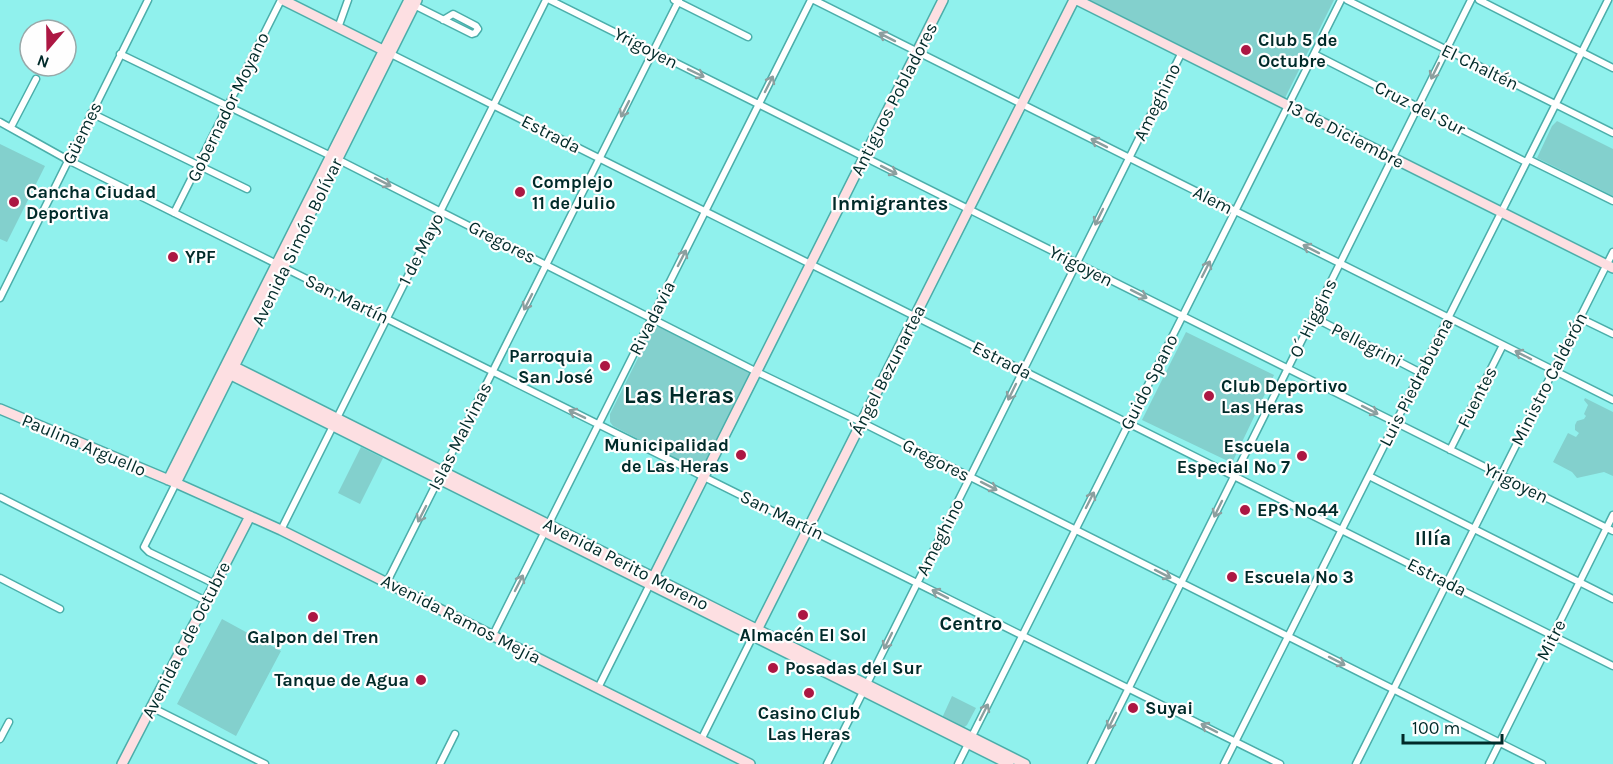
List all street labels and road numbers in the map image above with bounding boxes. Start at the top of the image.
street label: Antiguos Pobladores [846,19,942,179]
street label: Yrigoyen [610,23,682,73]
street label: Gobernador Moyano [182,28,274,186]
street label: El Chaltén [1438,39,1522,95]
street label: Ameghino [1129,60,1185,144]
street label: Cruz del Sur [1371,76,1469,140]
street label: 13 de Diciembre [1282,95,1408,173]
street label: Güemes [57,98,107,168]
street label: Estrada [518,110,584,158]
street label: Avenida Simón Bolívar [247,154,347,330]
street label: Alem [1190,181,1236,219]
street label: 1 de Mayo [394,209,448,289]
street label: Gregores [465,216,539,268]
street label: Yrigoyen [1045,241,1117,291]
street label: San Martín [301,269,393,329]
street label: O´ Higgins [1284,275,1342,361]
street label: Rivadavia [624,277,680,359]
street label: Ángel Bezunartea [845,301,930,439]
street label: Ministro Calderón [1506,309,1592,449]
street label: Luis Piedrabuena [1374,314,1458,450]
street label: Pellegrini [1328,318,1406,372]
street label: Guido Spano [1115,330,1183,434]
street label: Estrada [969,336,1035,384]
street label: Fuentes [1452,363,1502,431]
street label: Islas Malvinas [423,378,497,494]
street label: Paulina Arguello [18,409,150,481]
street label: Gregores [899,434,973,486]
street label: Yrigoyen [1480,458,1552,508]
street label: San Martín [736,485,828,545]
street label: Ameghino [911,495,969,579]
street label: Avenida Perito Moreno [540,513,712,615]
street label: Estrada [1404,553,1470,601]
street label: Avenida 6 de Octubre [137,558,235,722]
street label: Avenida Ramos Mejía [378,569,544,669]
street label: Mitre [1531,616,1571,664]

